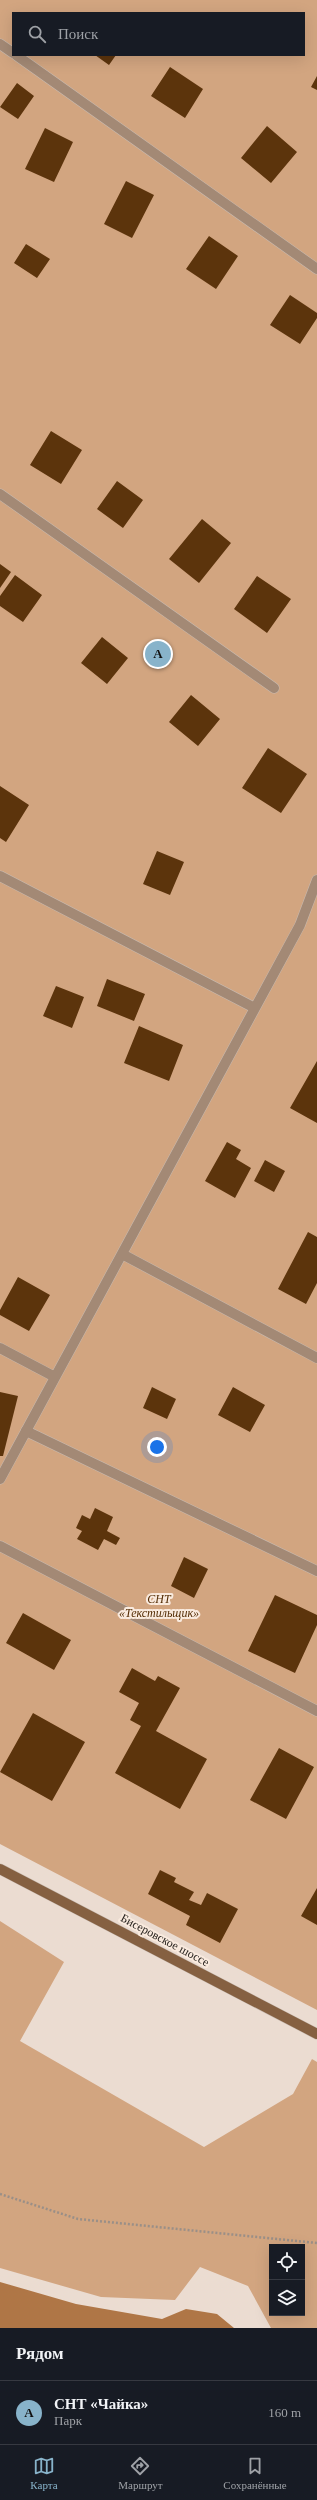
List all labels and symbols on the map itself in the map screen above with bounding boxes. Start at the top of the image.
pin: A [145,639,171,669]
your location [147,1437,167,1457]
park label: СНТ «Текстильщик» [119,1592,199,1620]
street label: Бисеровское шоссе [118,1911,212,1969]

